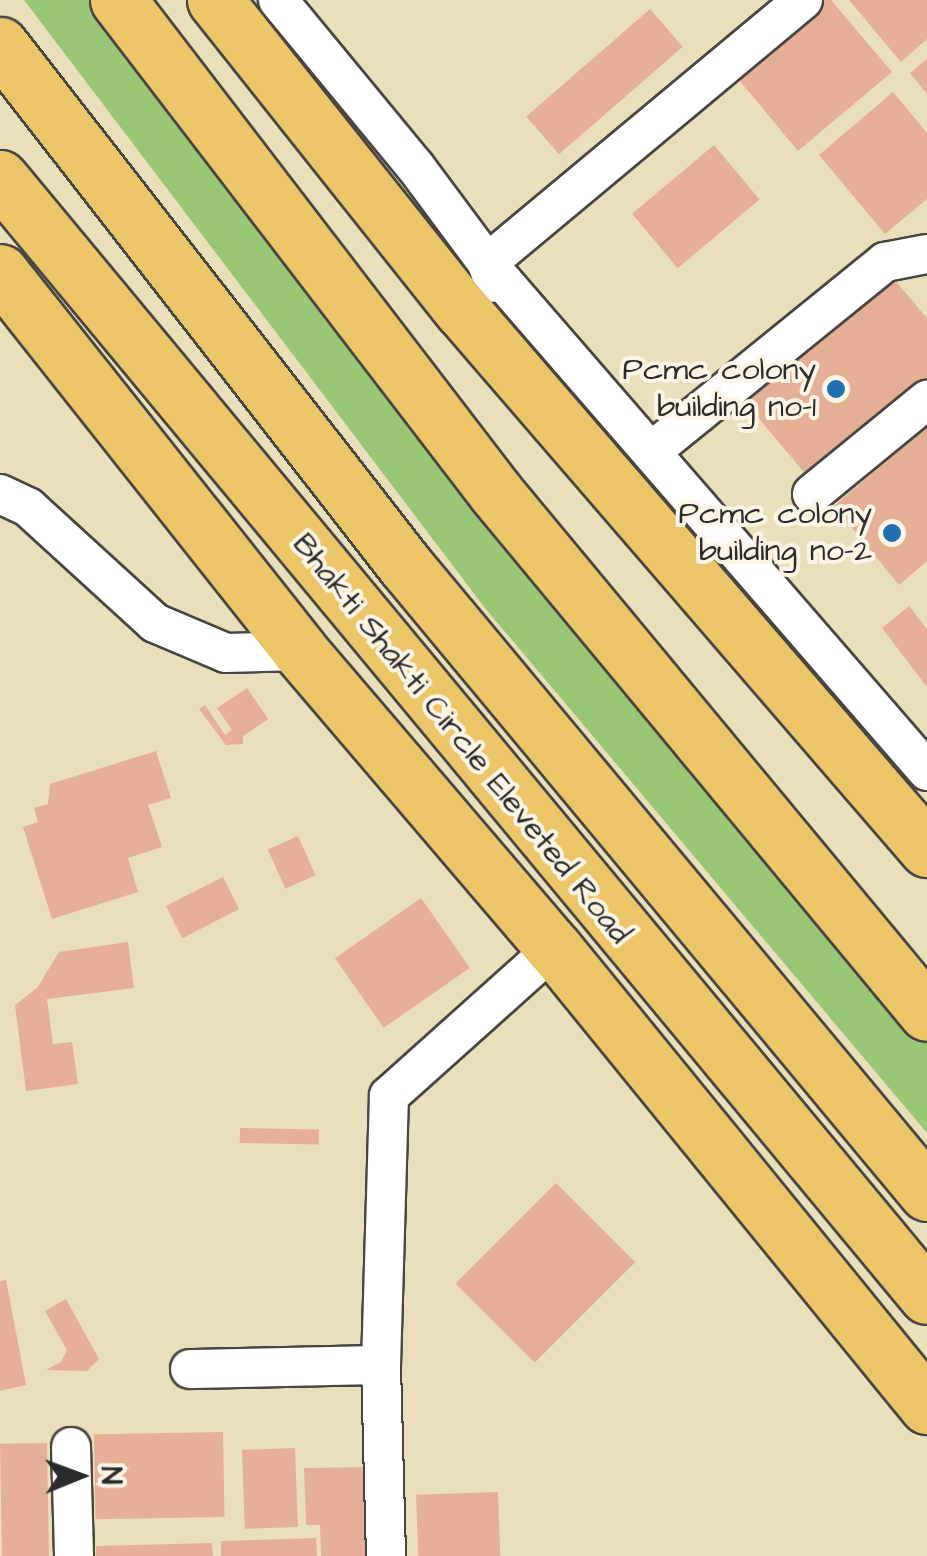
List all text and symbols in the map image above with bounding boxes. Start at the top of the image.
place label: Pcmc colony building no-1 [623,352,816,427]
marker: Pcmc colony building no-1 [825,378,847,400]
place label: Pcmc colony building no-2 [679,496,872,571]
marker: Pcmc colony building no-2 [881,522,903,544]
street label: Bhakti Shakti Circle Eleveted Road [283,526,639,952]
north arrow [30,1426,130,1526]
text: N [91,1466,130,1485]

